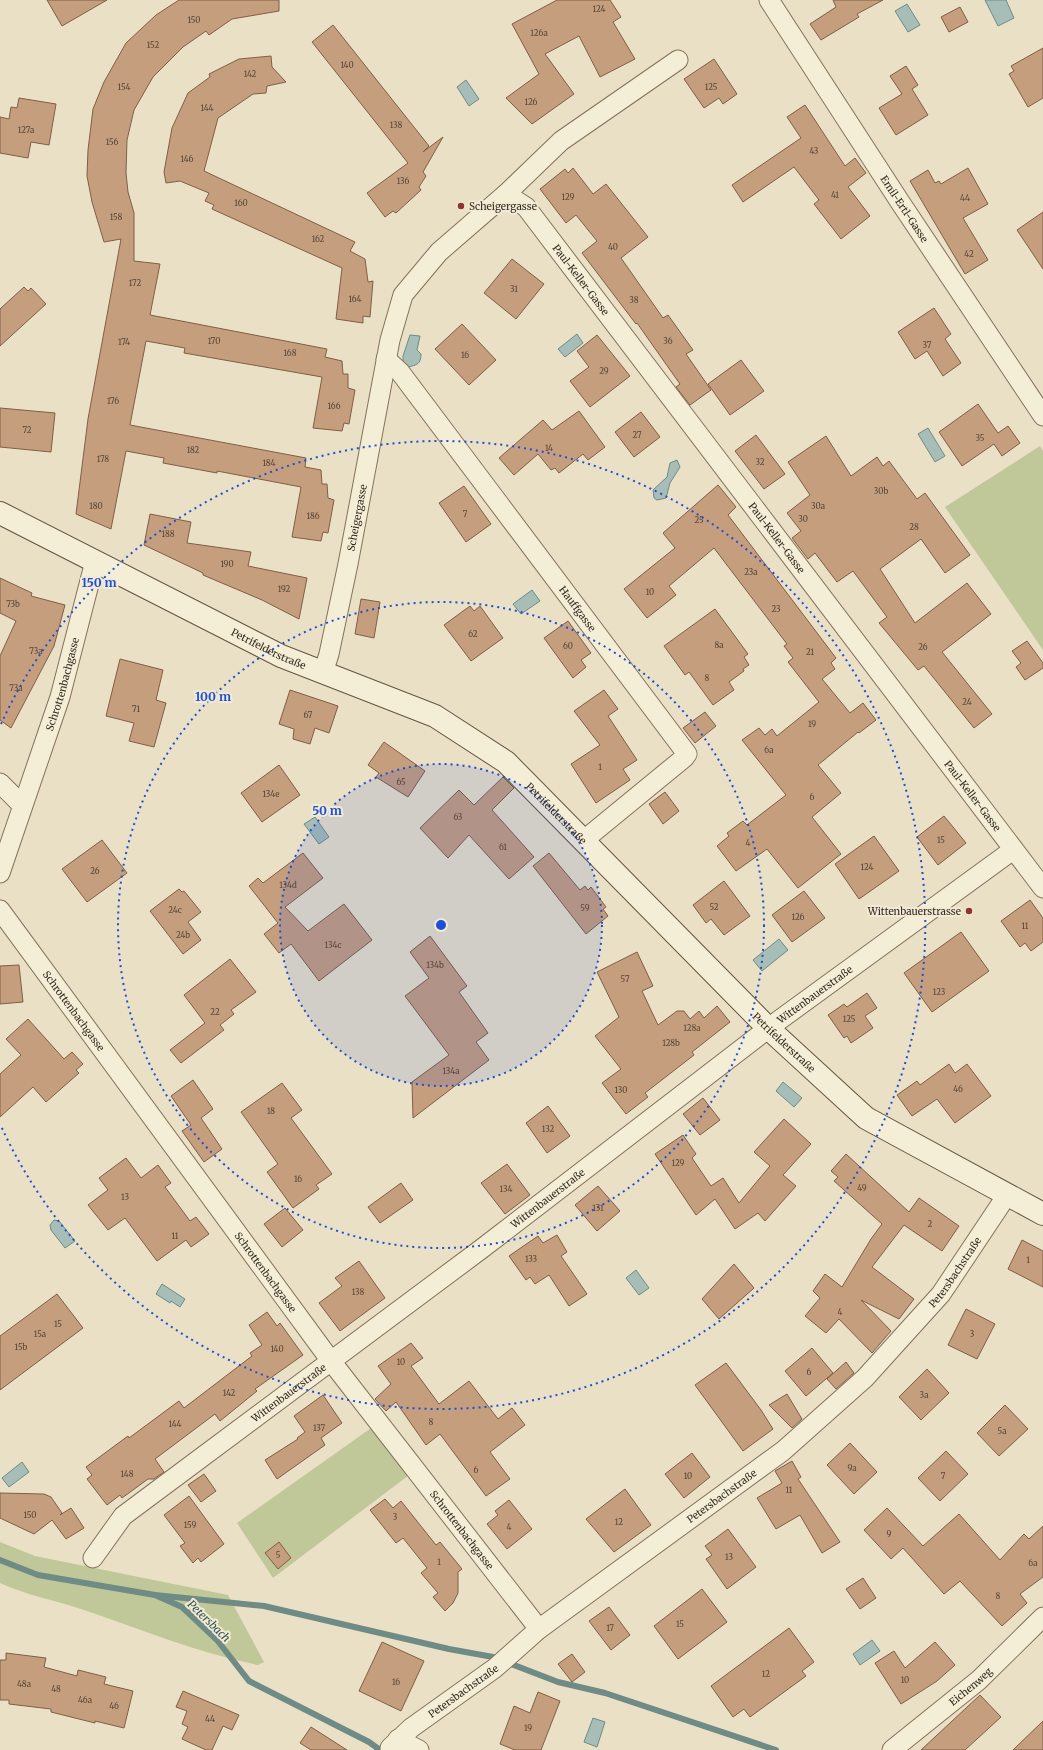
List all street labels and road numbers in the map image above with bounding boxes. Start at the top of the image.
street label: Emil-Ertl-Gasse [878,173,931,245]
street label: Paul-Keller-Gasse [550,242,612,318]
street label: Scheigergasse [344,483,369,552]
street label: Paul-Keller-Gasse [746,500,808,576]
street label: Hauffgasse [556,583,599,634]
street label: Petrifelderstraße [229,625,308,672]
street label: Schrottenbachgasse [42,636,82,732]
street label: Paul-Keller-Gasse [942,758,1004,834]
street label: Petrifelderstraße [523,780,590,847]
street label: Wittenbauerstraße [774,963,855,1027]
street label: Schrottenbachgasse [40,968,108,1054]
street label: Petrifelderstraße [750,1010,818,1075]
street label: Wittenbauerstraße [507,1165,587,1231]
street label: Schrottenbachgasse [232,1229,299,1315]
street label: Petersbachstraße [926,1234,984,1310]
street label: Wittenbauerstraße [248,1361,329,1425]
street label: Petersbachstraße [684,1466,759,1526]
street label: Schrottenbachgasse [427,1488,497,1572]
street label: Petersbachstraße [425,1661,501,1720]
street label: Eichenweg [946,1664,995,1708]

